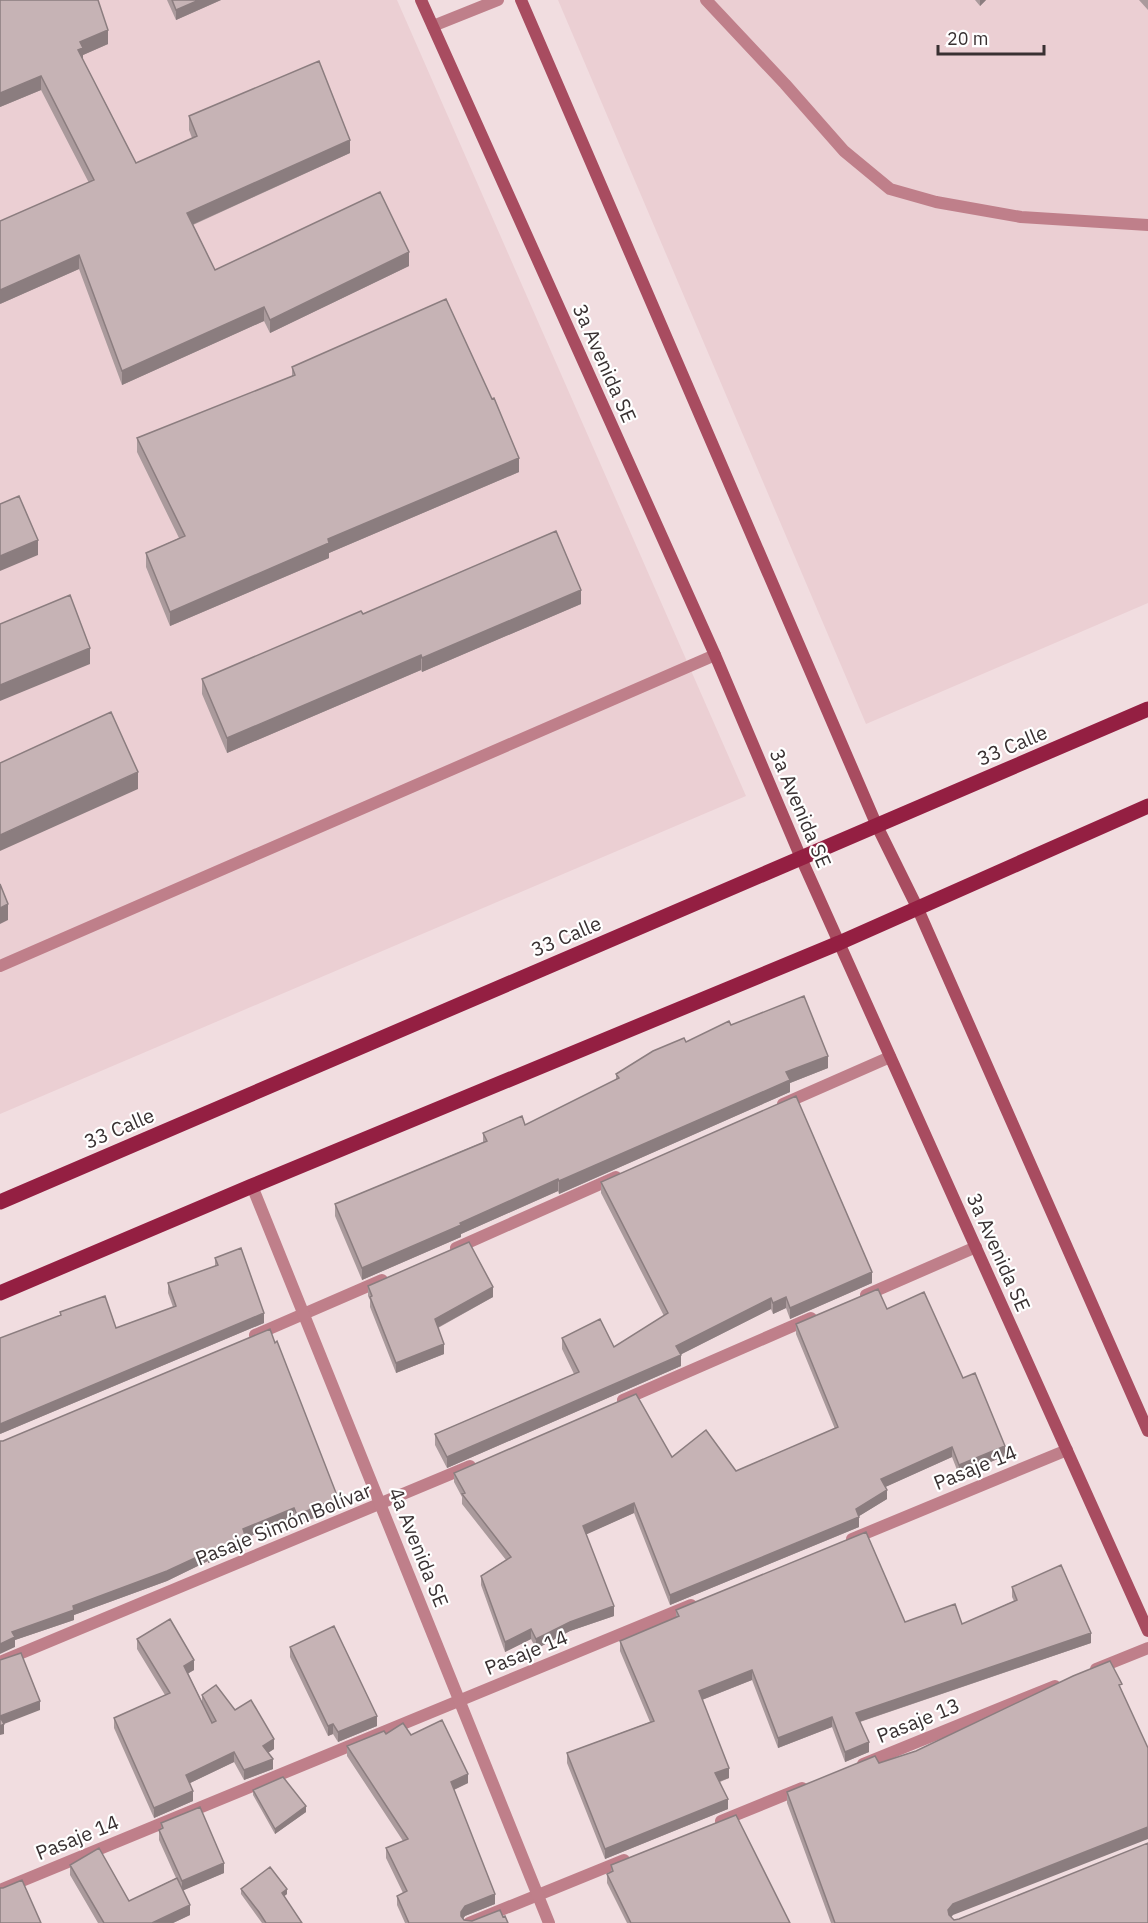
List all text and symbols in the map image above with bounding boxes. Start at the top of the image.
scale bar [938,18,1044,56]
text: 20 m [947,27,989,50]
street label: 3a Avenida SE [567,299,643,427]
street label: 33 Calle [973,718,1051,772]
street label: 3a Avenida SE [764,744,838,872]
street label: 33 Calle [527,909,605,963]
street label: 33 Calle [80,1101,158,1155]
street label: 3a Avenida SE [961,1188,1037,1316]
street label: Pasaje 14 [929,1438,1021,1496]
street label: Pasaje Simón Bolívar [191,1476,375,1572]
street label: 4a Avenida SE [383,1483,455,1611]
street label: Pasaje 14 [480,1623,572,1681]
street label: Pasaje 13 [872,1691,964,1749]
street label: Pasaje 14 [31,1808,123,1866]

